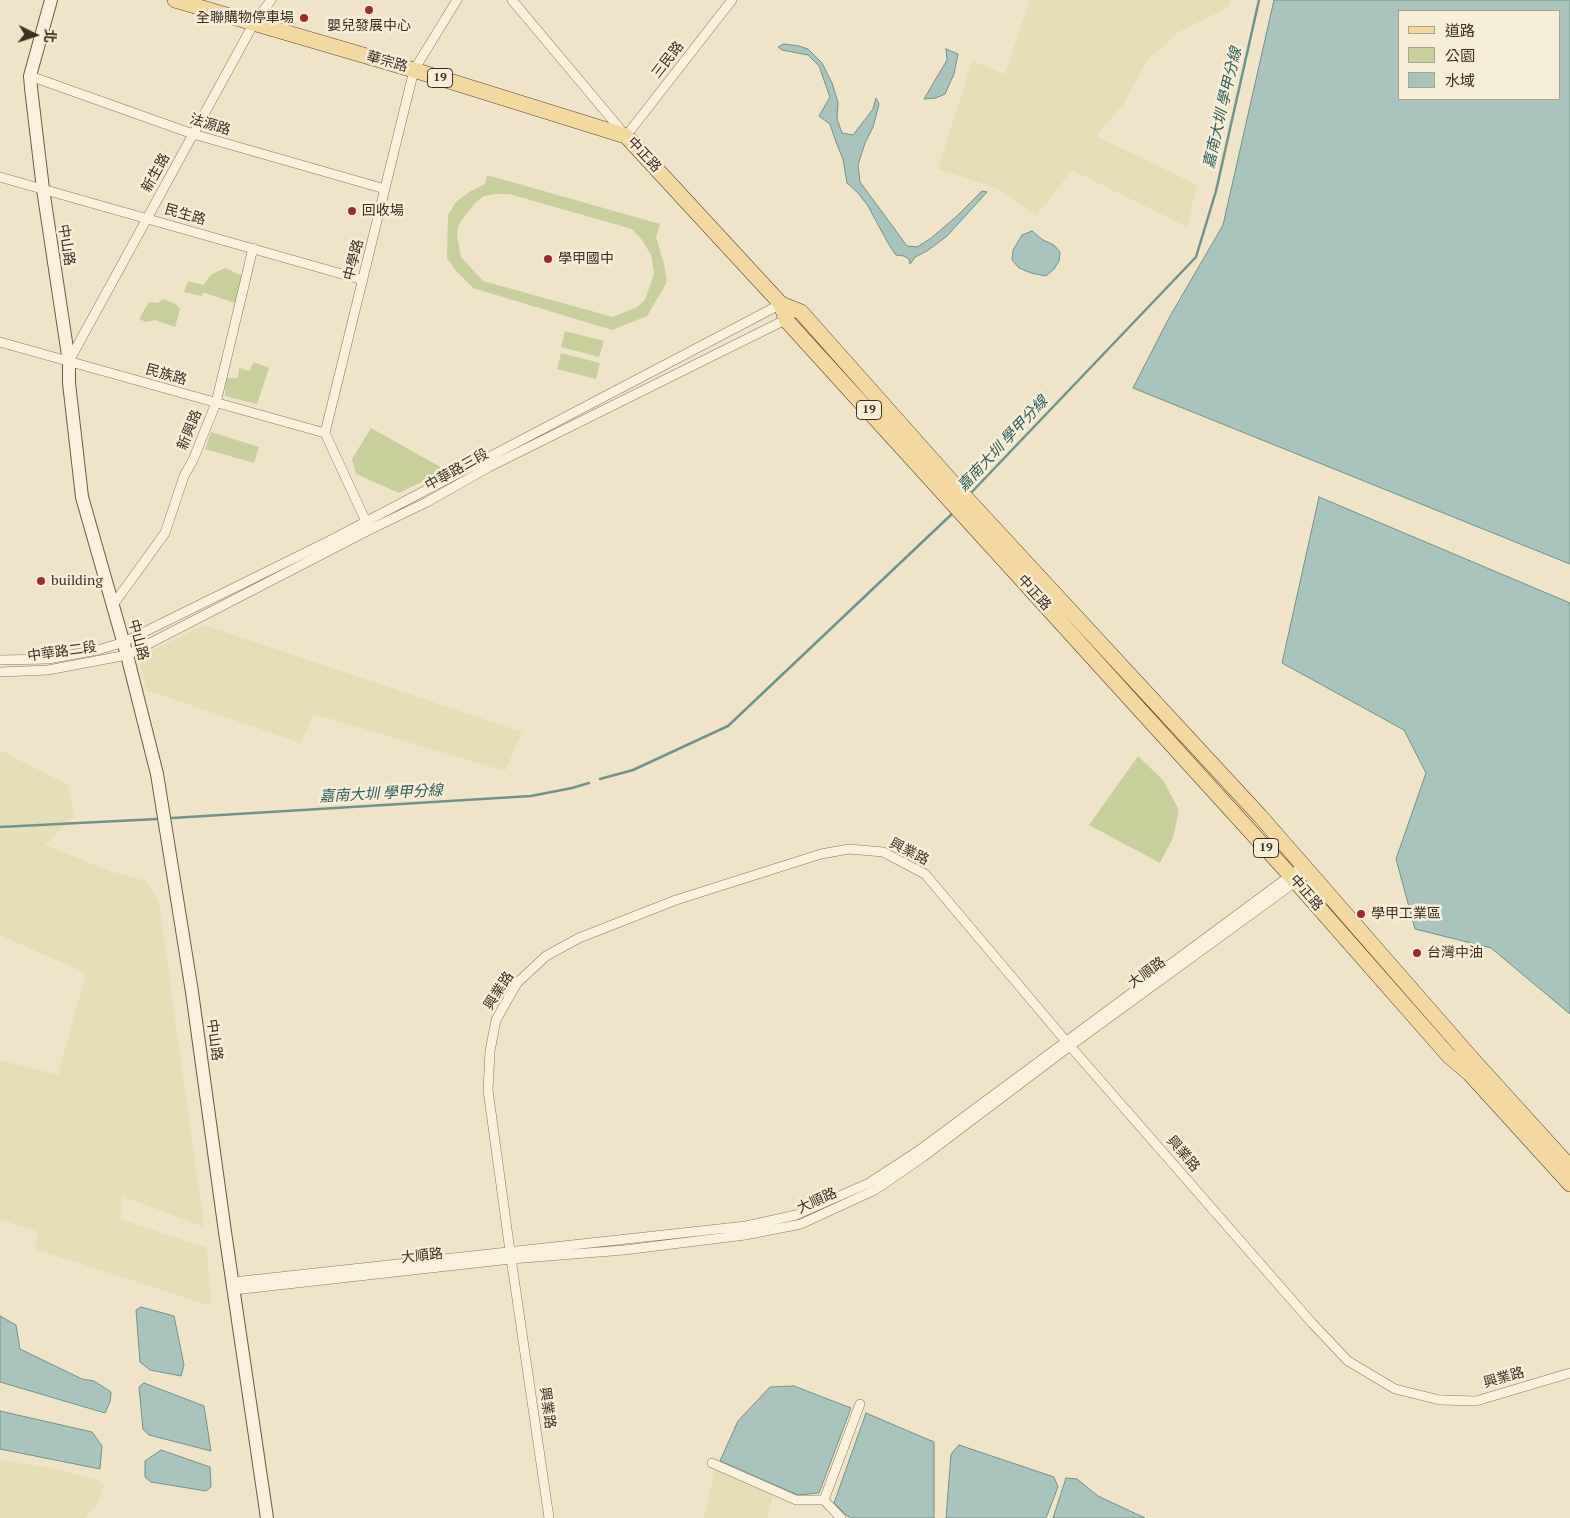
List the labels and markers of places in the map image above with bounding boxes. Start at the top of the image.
marker: 嬰兒發展中心 [363,4,375,16]
place label: 全聯購物停車場 [196,10,294,26]
marker: 全聯購物停車場 [298,12,310,24]
place label: 嬰兒發展中心 [327,18,411,34]
place label: 回收場 [362,203,404,219]
marker: 回收場 [346,205,358,217]
place label: 學甲國中 [558,251,614,267]
marker: 學甲國中 [542,253,554,265]
place label: building [51,573,103,589]
marker: building [35,575,47,587]
place label: 學甲工業區 [1371,906,1441,922]
marker: 學甲工業區 [1355,908,1367,920]
place label: 台灣中油 [1427,945,1483,961]
marker: 台灣中油 [1411,947,1423,959]

